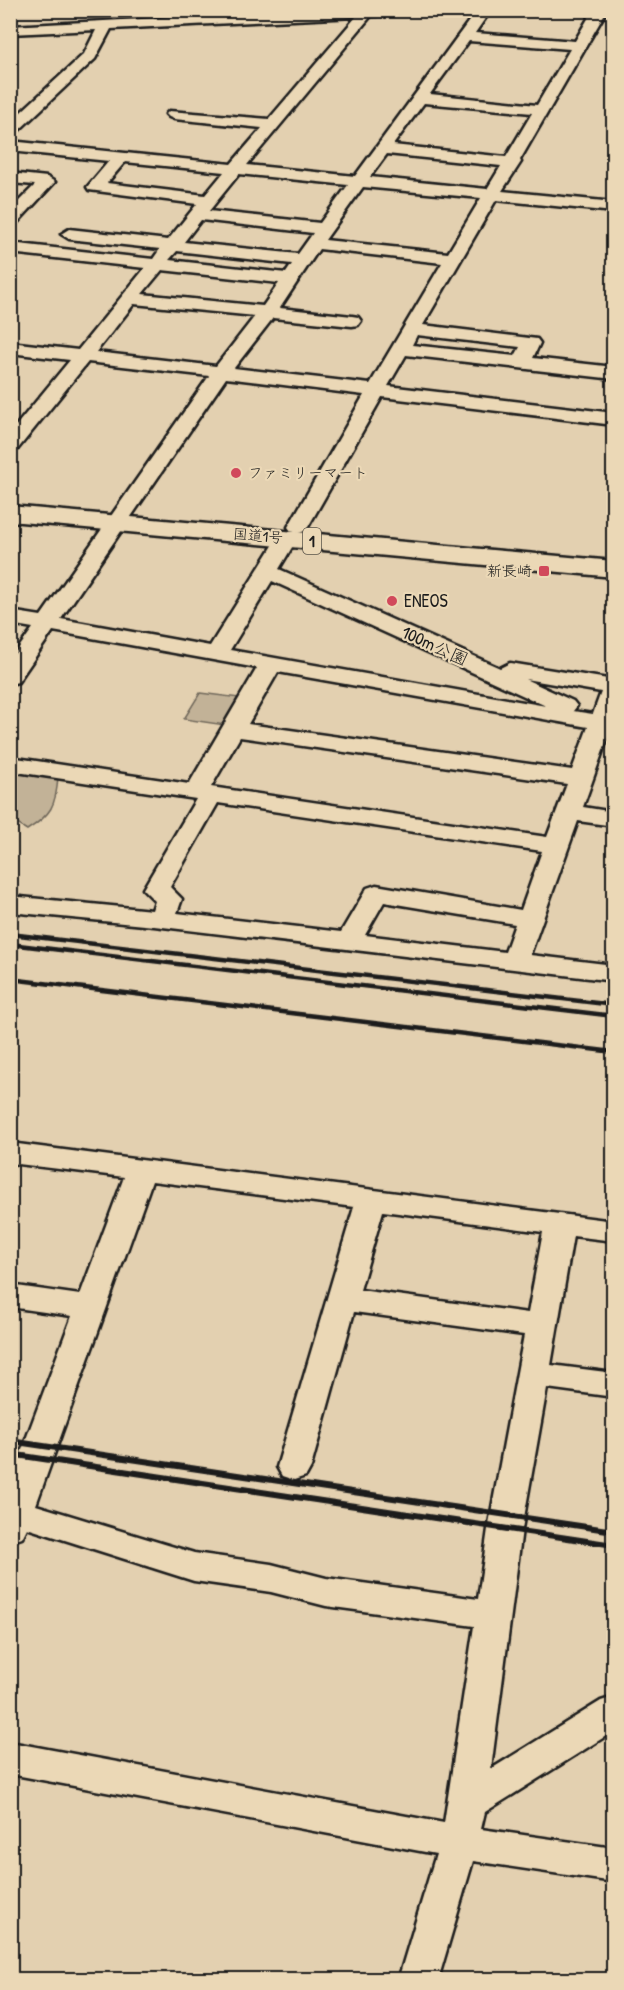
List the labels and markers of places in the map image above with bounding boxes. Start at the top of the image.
place label: ファミリーマート [248,462,368,483]
marker: ファミリーマート [229,466,243,480]
place label: 新長崎 [487,560,532,581]
marker: 新長崎 [537,564,551,578]
place label: ENEOS [404,588,448,613]
marker: ENEOS [385,594,399,608]

